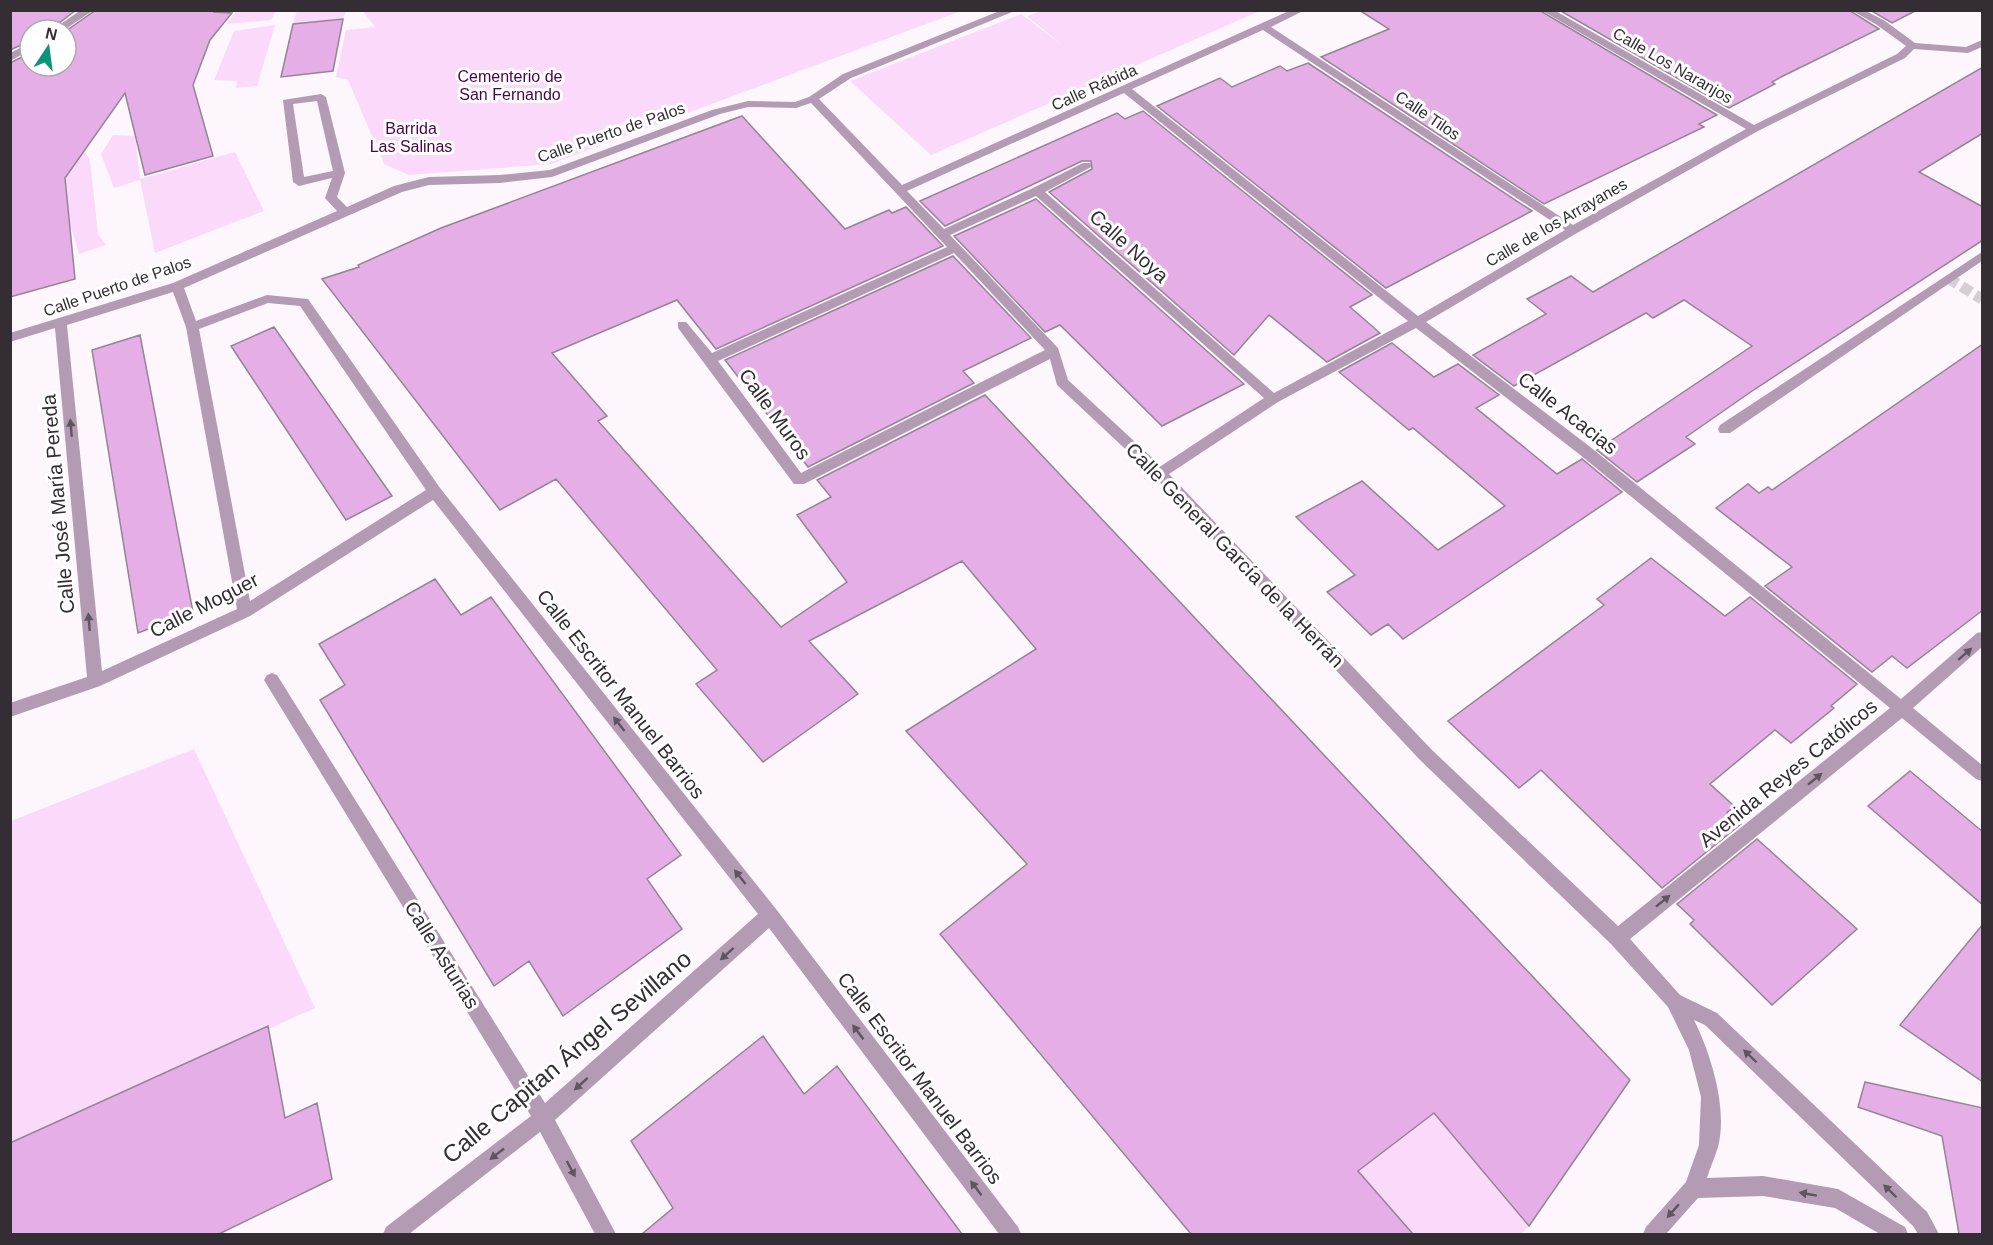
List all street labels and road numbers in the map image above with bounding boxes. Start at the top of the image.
street label: Calle Los Naranjos [1610,24,1736,107]
street label: Calle Rábida [1049,61,1140,114]
street label: Calle Tilos [1392,88,1463,143]
street label: Calle Puerto de Palos [535,99,687,166]
street label: Calle de los Arrayanes [1483,175,1630,270]
street label: Calle Noya [1085,205,1173,287]
street label: Calle Puerto de Palos [41,253,193,320]
street label: Calle Muros [735,364,815,464]
street label: Calle Acacias [1514,367,1622,459]
street label: Calle José María Pereda [37,393,79,615]
street label: Calle General García de la Herrán [1122,438,1348,672]
street label: Calle Moguer [146,568,262,642]
street label: Calle Escritor Manuel Barrios [533,585,709,803]
street label: Avenida Reyes Católicos [1695,695,1881,851]
street label: Calle Asturias [400,897,484,1013]
street label: Calle Capitan Ángel Sevillano [437,945,696,1169]
street label: Calle Escritor Manuel Barrios [833,968,1007,1188]

